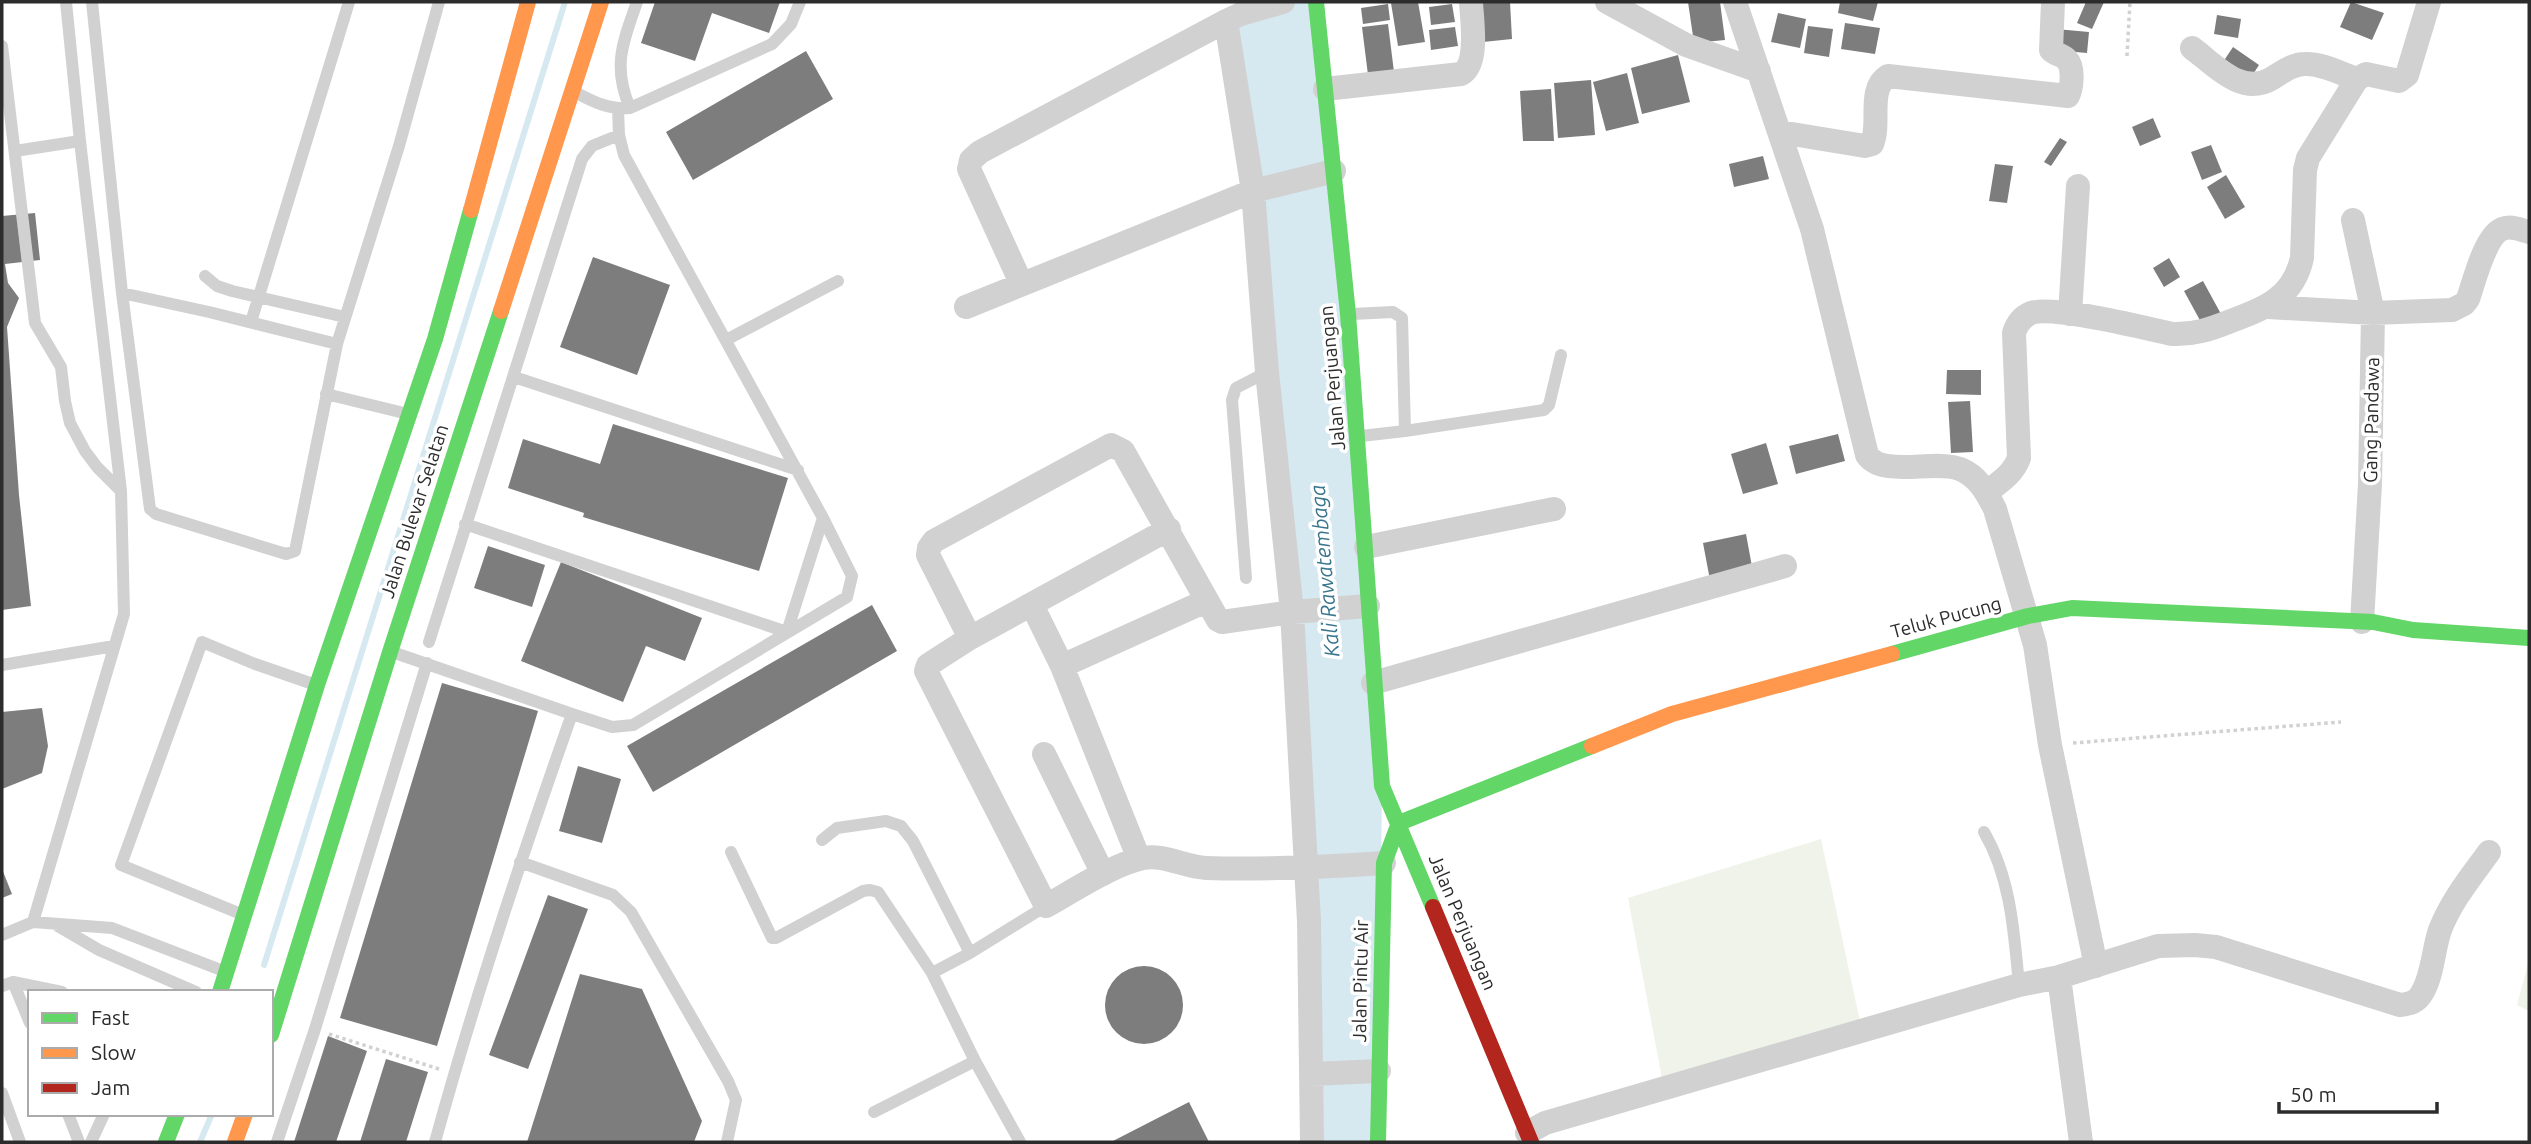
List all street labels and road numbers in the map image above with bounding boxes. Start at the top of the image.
street label: Jalan Perjuangan [1315,305,1349,451]
street label: Gang Pandawa [2359,357,2383,483]
street label: Jalan Bulevar Selatan [376,421,452,601]
street label: Teluk Pucung [1888,592,2004,642]
street label: Jalan Perjuangan [1424,851,1502,993]
street label: Jalan Pintu Air [1348,919,1372,1043]

